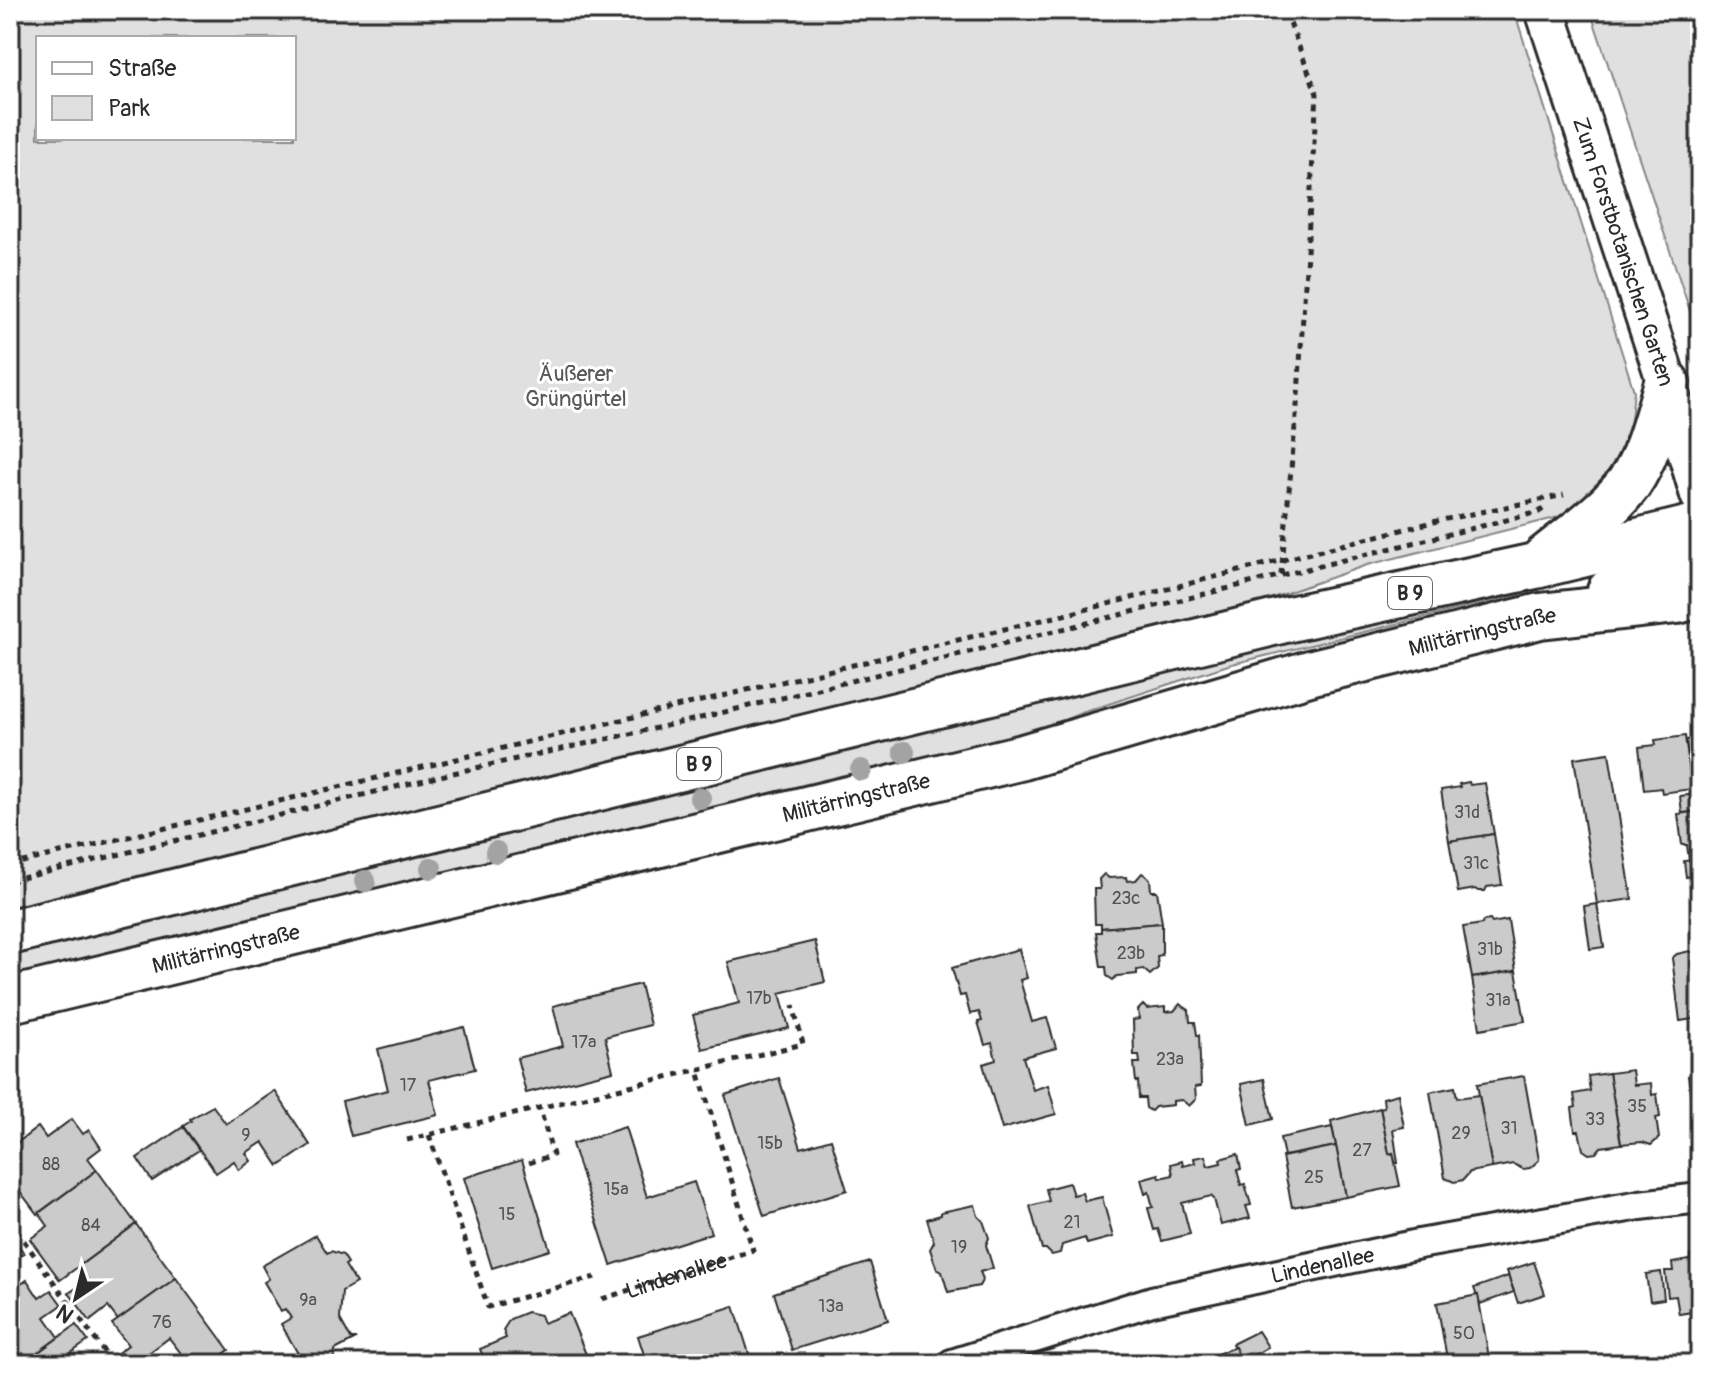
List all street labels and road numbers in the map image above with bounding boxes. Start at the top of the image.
street label: Zum Forstbotanischen Garten [1566,114,1680,390]
road number: B 9 [1388,577,1432,609]
street label: Militärringstraße [1406,601,1557,663]
road number: B 9 [677,748,721,780]
street label: Militärringstraße [780,767,933,829]
street label: Militärringstraße [149,918,303,980]
street label: Lindenallee [1268,1241,1377,1290]
street label: Lindenallee [622,1246,731,1305]

